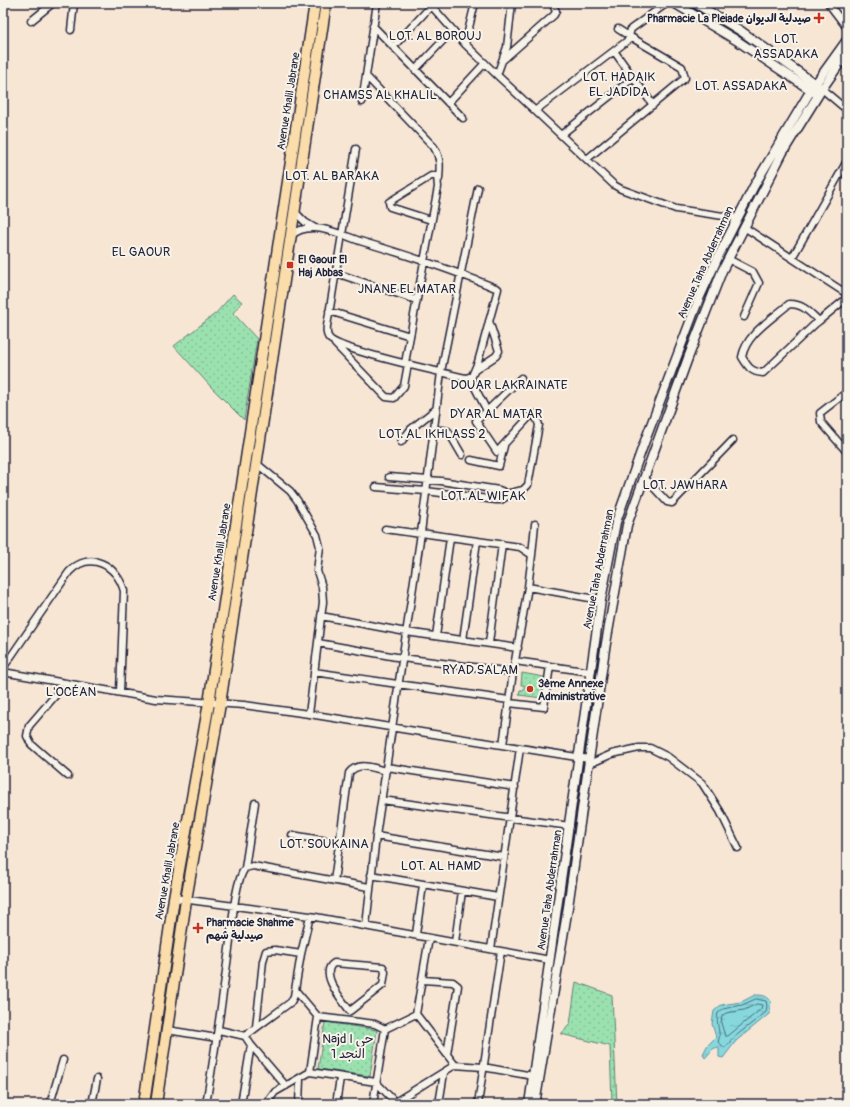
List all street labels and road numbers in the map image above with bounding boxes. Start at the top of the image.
street label: Avenue Khalil Jabrane [274,51,303,151]
street label: Avenue Taha Abderrahman [675,204,736,320]
street label: Avenue Khalil Jabrane [205,502,234,602]
street label: Avenue Taha Abderrahman [580,508,616,630]
street label: Avenue Khalil Jabrane [153,821,183,921]
street label: Avenue Taha Abderrahman [535,829,564,951]

